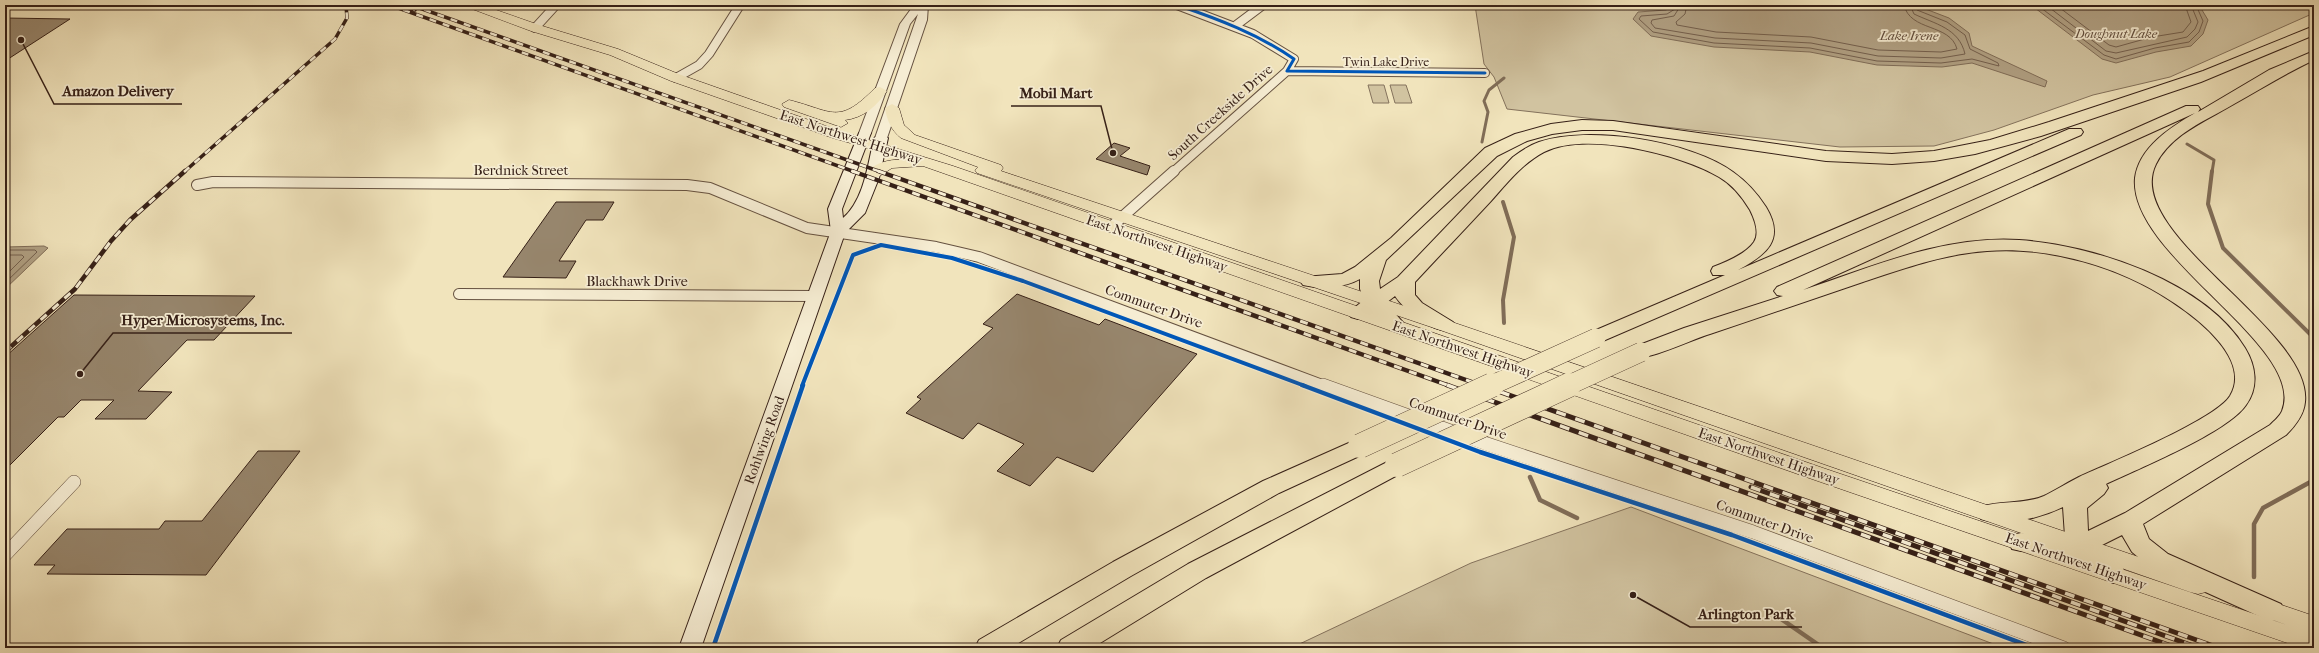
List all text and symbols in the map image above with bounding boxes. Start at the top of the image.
water label: Doughnut Lake [2074,26,2158,41]
water label: Lake Irene [1879,28,1939,43]
street label: Twin Lake Drive [1343,55,1429,69]
street label: South Creekside Drive [1164,61,1276,164]
callout: Amazon Delivery [54,77,182,104]
callout: Mobil Mart [1011,79,1101,106]
text: Amazon Delivery [61,82,175,100]
text: Mobil Mart [1018,84,1093,102]
street label: East Northwest Highway [778,106,925,169]
street label: Berdnick Street [474,162,568,179]
street label: East Northwest Highway [1084,211,1230,276]
street label: Blackhawk Drive [586,273,688,290]
street label: Commuter Drive [1103,281,1205,332]
callout: Hyper Microsystems, Inc. [113,306,292,333]
text: Hyper Microsystems, Inc. [121,311,285,329]
street label: East Northwest Highway [1390,317,1536,382]
street label: Rohlwing Road [741,393,788,487]
street label: Commuter Drive [1407,394,1509,443]
street label: East Northwest Highway [1696,424,1842,489]
street label: Commuter Drive [1714,496,1816,547]
street label: East Northwest Highway [2003,529,2149,594]
callout: Arlington Park [1690,600,1802,627]
text: Arlington Park [1697,605,1795,623]

